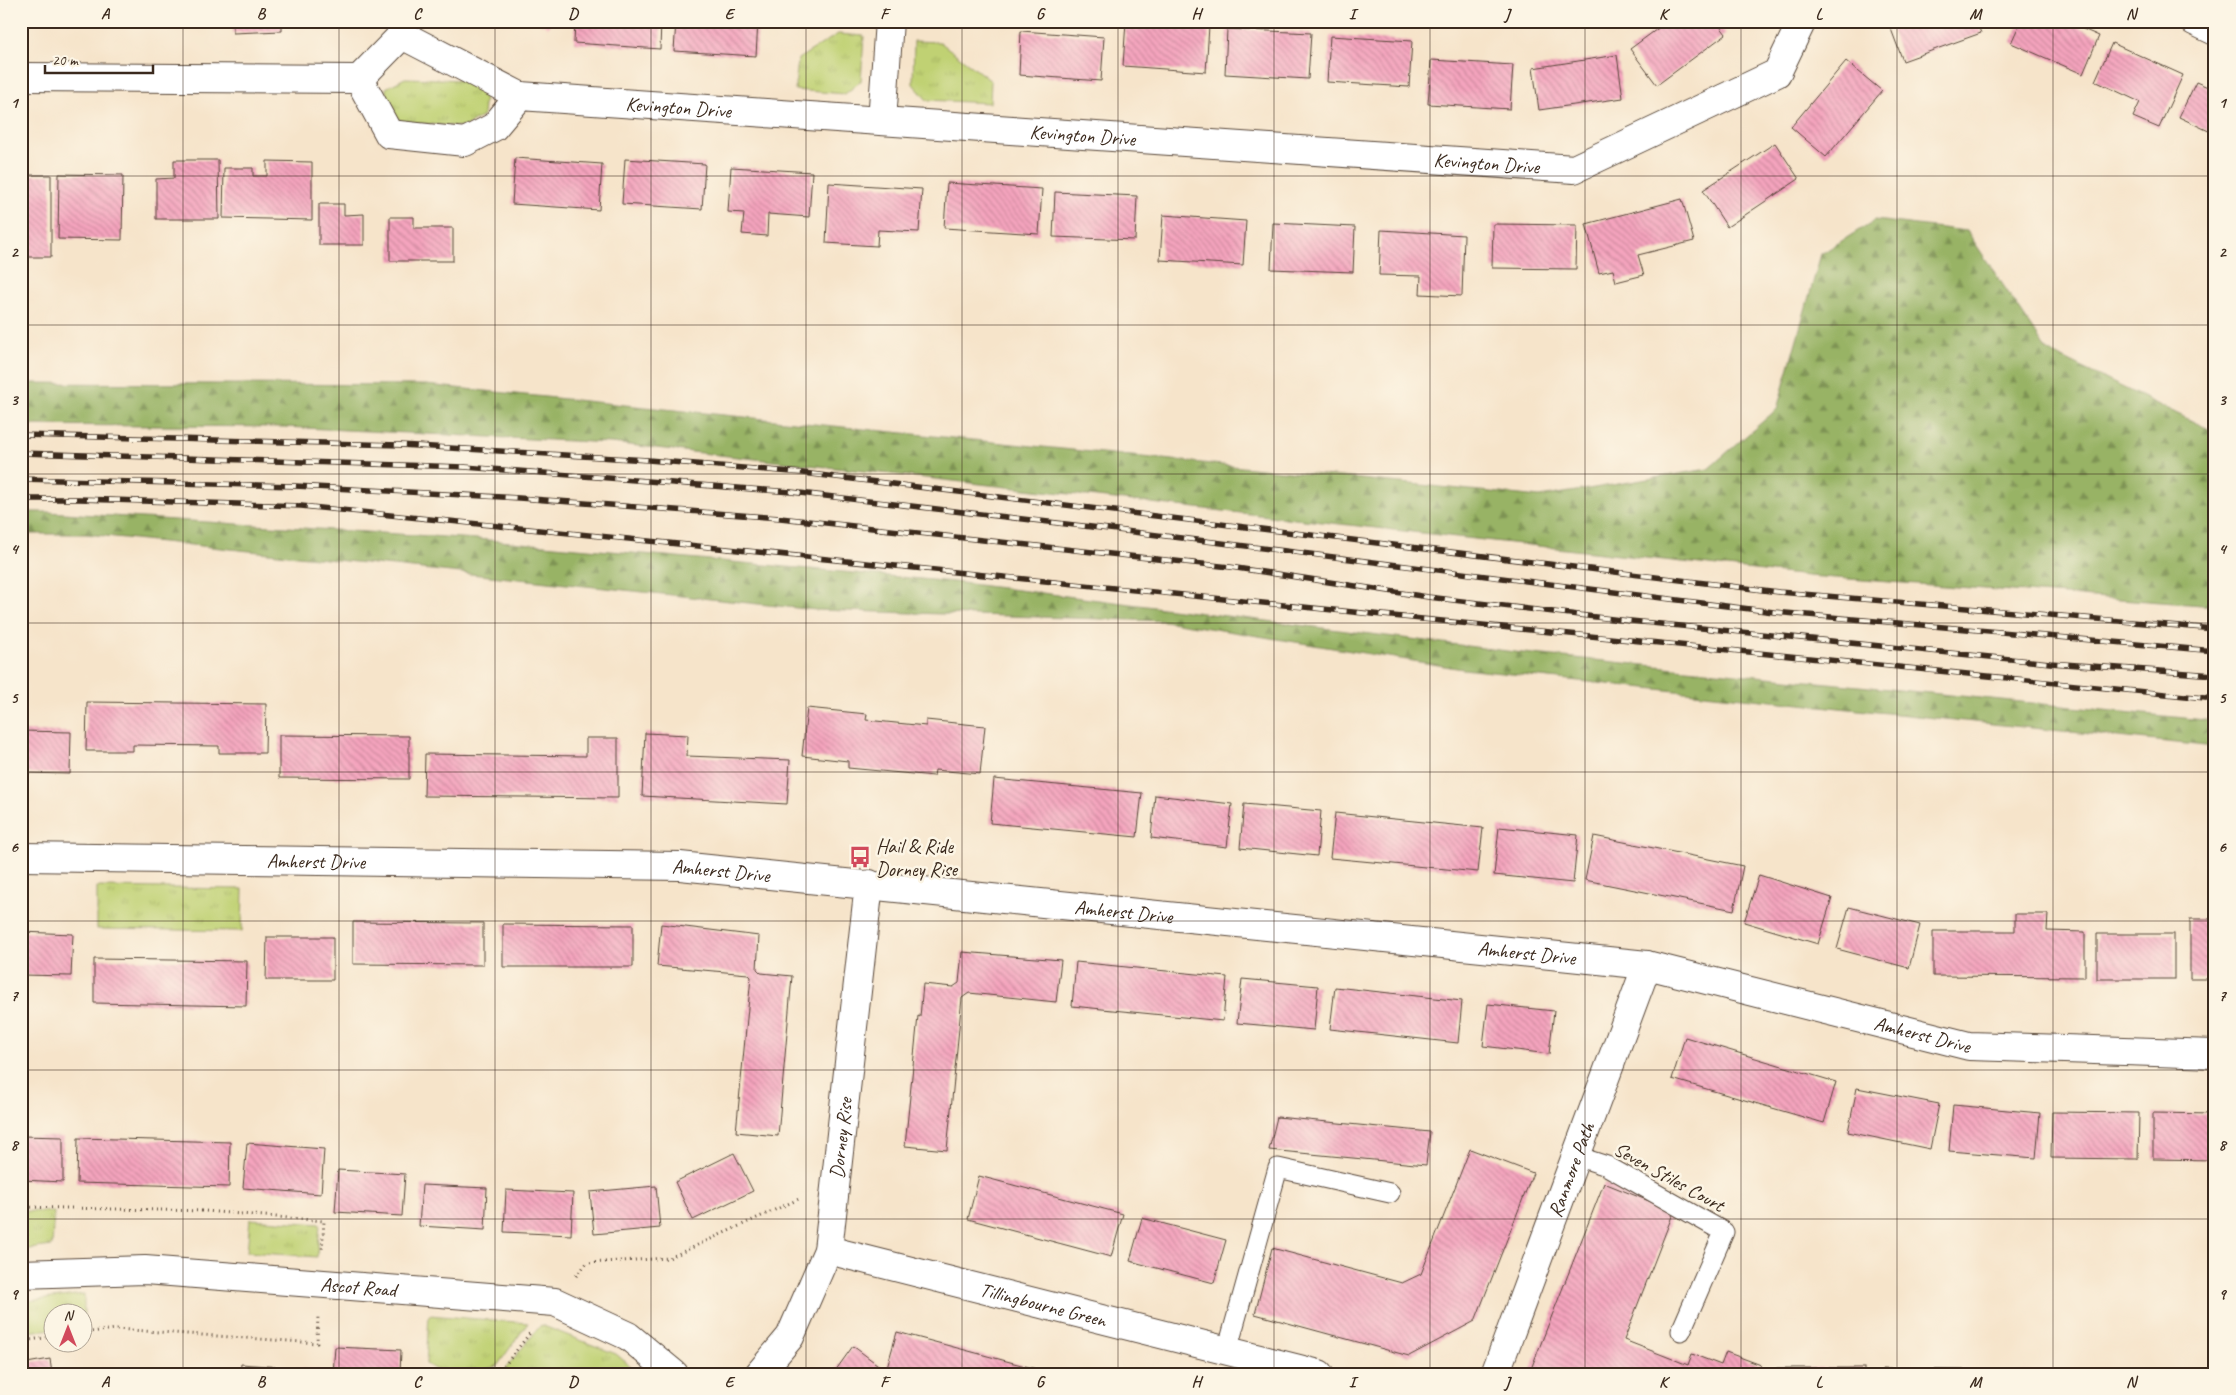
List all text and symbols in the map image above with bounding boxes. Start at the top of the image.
text: A [101,4,111,24]
text: B [257,4,267,24]
text: C [413,4,423,24]
text: D [568,4,579,24]
text: E [725,4,736,24]
text: F [880,4,891,24]
text: G [1036,4,1046,24]
text: H [1191,4,1203,24]
text: I [1349,4,1359,24]
text: J [1503,4,1512,24]
text: K [1659,4,1671,24]
text: L [1816,4,1824,24]
text: M [1969,4,1983,24]
text: N [2126,4,2139,24]
scale bar [45,42,152,74]
text: 20 m [52,51,79,70]
street label: Kevington Drive [625,91,733,123]
text: 1 [10,93,19,113]
text: 1 [2218,93,2227,113]
street label: Kevington Drive [1029,119,1137,151]
street label: Kevington Drive [1433,147,1541,179]
text: 2 [10,242,19,262]
text: 2 [2218,242,2227,262]
text: 3 [10,390,19,410]
text: 3 [2218,390,2227,410]
text: 4 [10,539,19,559]
text: 4 [2218,539,2227,559]
text: 5 [11,688,20,708]
text: 5 [2219,688,2228,708]
place label: Hail & Ride Dorney Rise [876,834,958,882]
text: 6 [10,837,19,857]
text: 6 [2218,837,2227,857]
bus stop icon: Hail & Ride Dorney Rise [847,844,873,870]
street label: Amherst Drive [267,848,367,874]
street label: Amherst Drive [672,853,772,888]
street label: Amherst Drive [1074,894,1175,929]
street label: Amherst Drive [1476,935,1578,970]
text: 7 [10,986,19,1006]
text: 7 [2218,986,2227,1006]
street label: Amherst Drive [1872,1010,1974,1059]
street label: Dorney Rise [824,1095,858,1180]
street label: Ranmore Path [1542,1118,1600,1220]
text: 8 [10,1135,19,1155]
text: 8 [2218,1135,2227,1155]
street label: Seven Stiles Court [1610,1136,1731,1219]
street label: Ascot Road [319,1271,400,1302]
street label: Tillingbourne Green [978,1276,1110,1333]
text: 9 [10,1284,19,1304]
text: 9 [2218,1284,2227,1304]
north arrow [42,1302,92,1352]
text: N [64,1307,75,1324]
text: A [101,1372,111,1392]
text: B [257,1372,267,1392]
text: C [413,1372,423,1392]
text: D [568,1372,579,1392]
text: E [725,1372,736,1392]
text: F [880,1372,891,1392]
text: G [1036,1372,1046,1392]
text: H [1191,1372,1203,1392]
text: I [1349,1372,1359,1392]
text: J [1503,1372,1512,1392]
text: K [1659,1372,1671,1392]
text: L [1816,1372,1824,1392]
text: M [1969,1372,1983,1392]
text: N [2126,1372,2139,1392]

